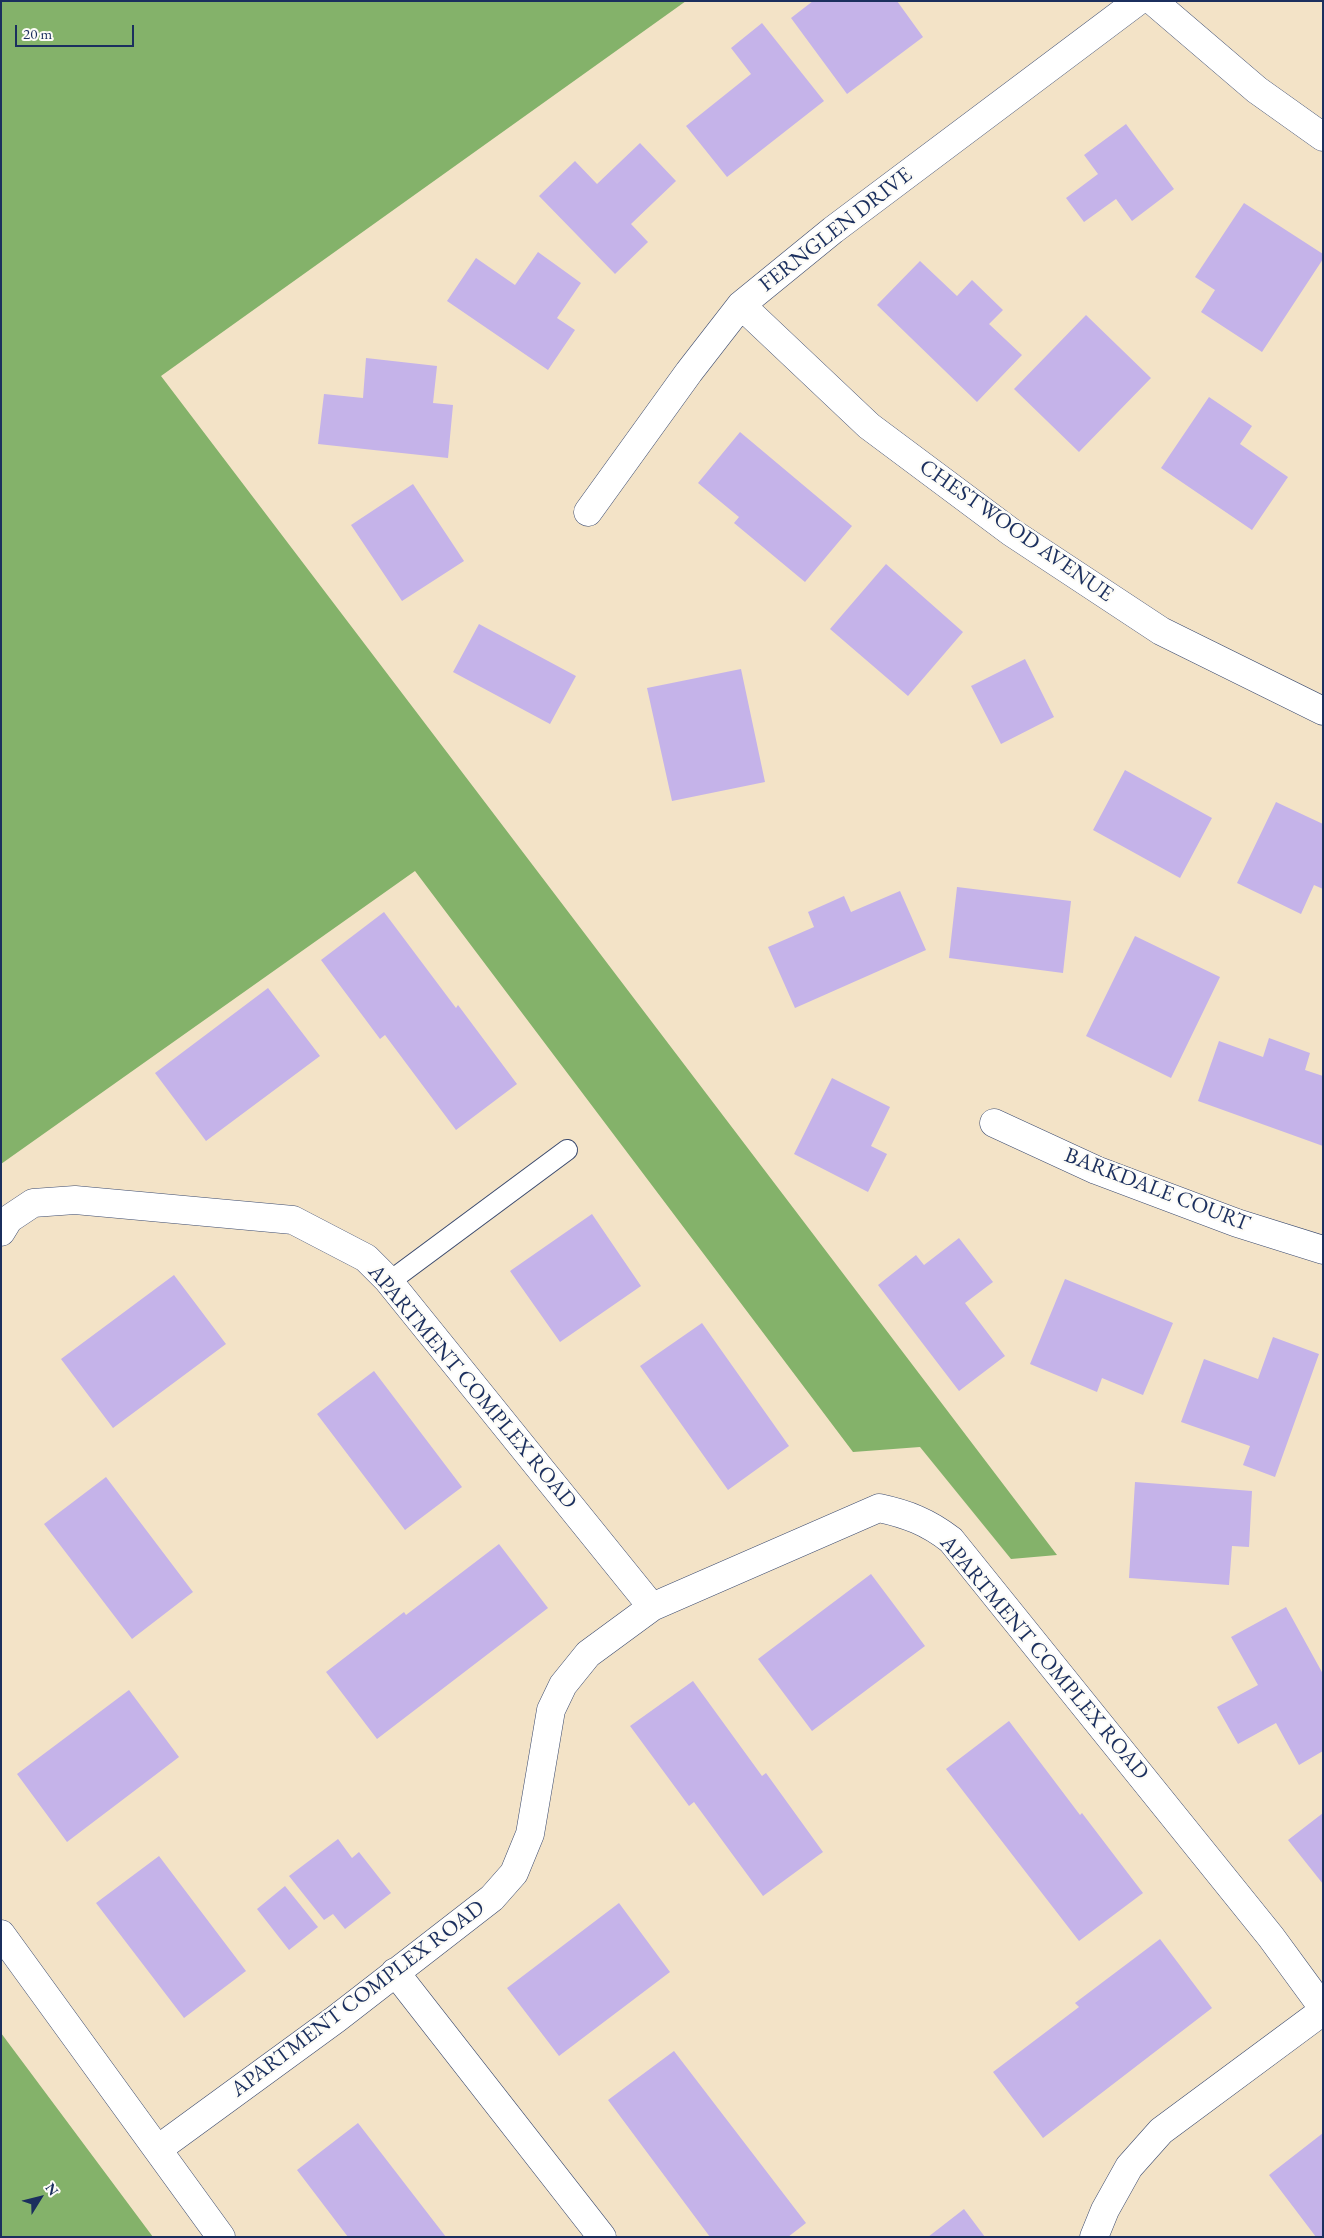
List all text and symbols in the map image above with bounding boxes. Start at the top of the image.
scale bar [18,15,136,47]
text: 20 m [23,24,52,43]
street label: FERNGLEN DRIVE [754,162,918,298]
street label: CHESTWOOD AVENUE [914,454,1118,608]
street label: BARKDALE COURT [1061,1142,1253,1238]
street label: APARTMENT COMPLEX ROAD [362,1259,582,1515]
street label: APARTMENT COMPLEX ROAD [934,1530,1154,1786]
street label: APARTMENT COMPLEX ROAD [226,1895,490,2103]
north arrow [15,2173,65,2223]
text: N [42,2179,63,2199]

